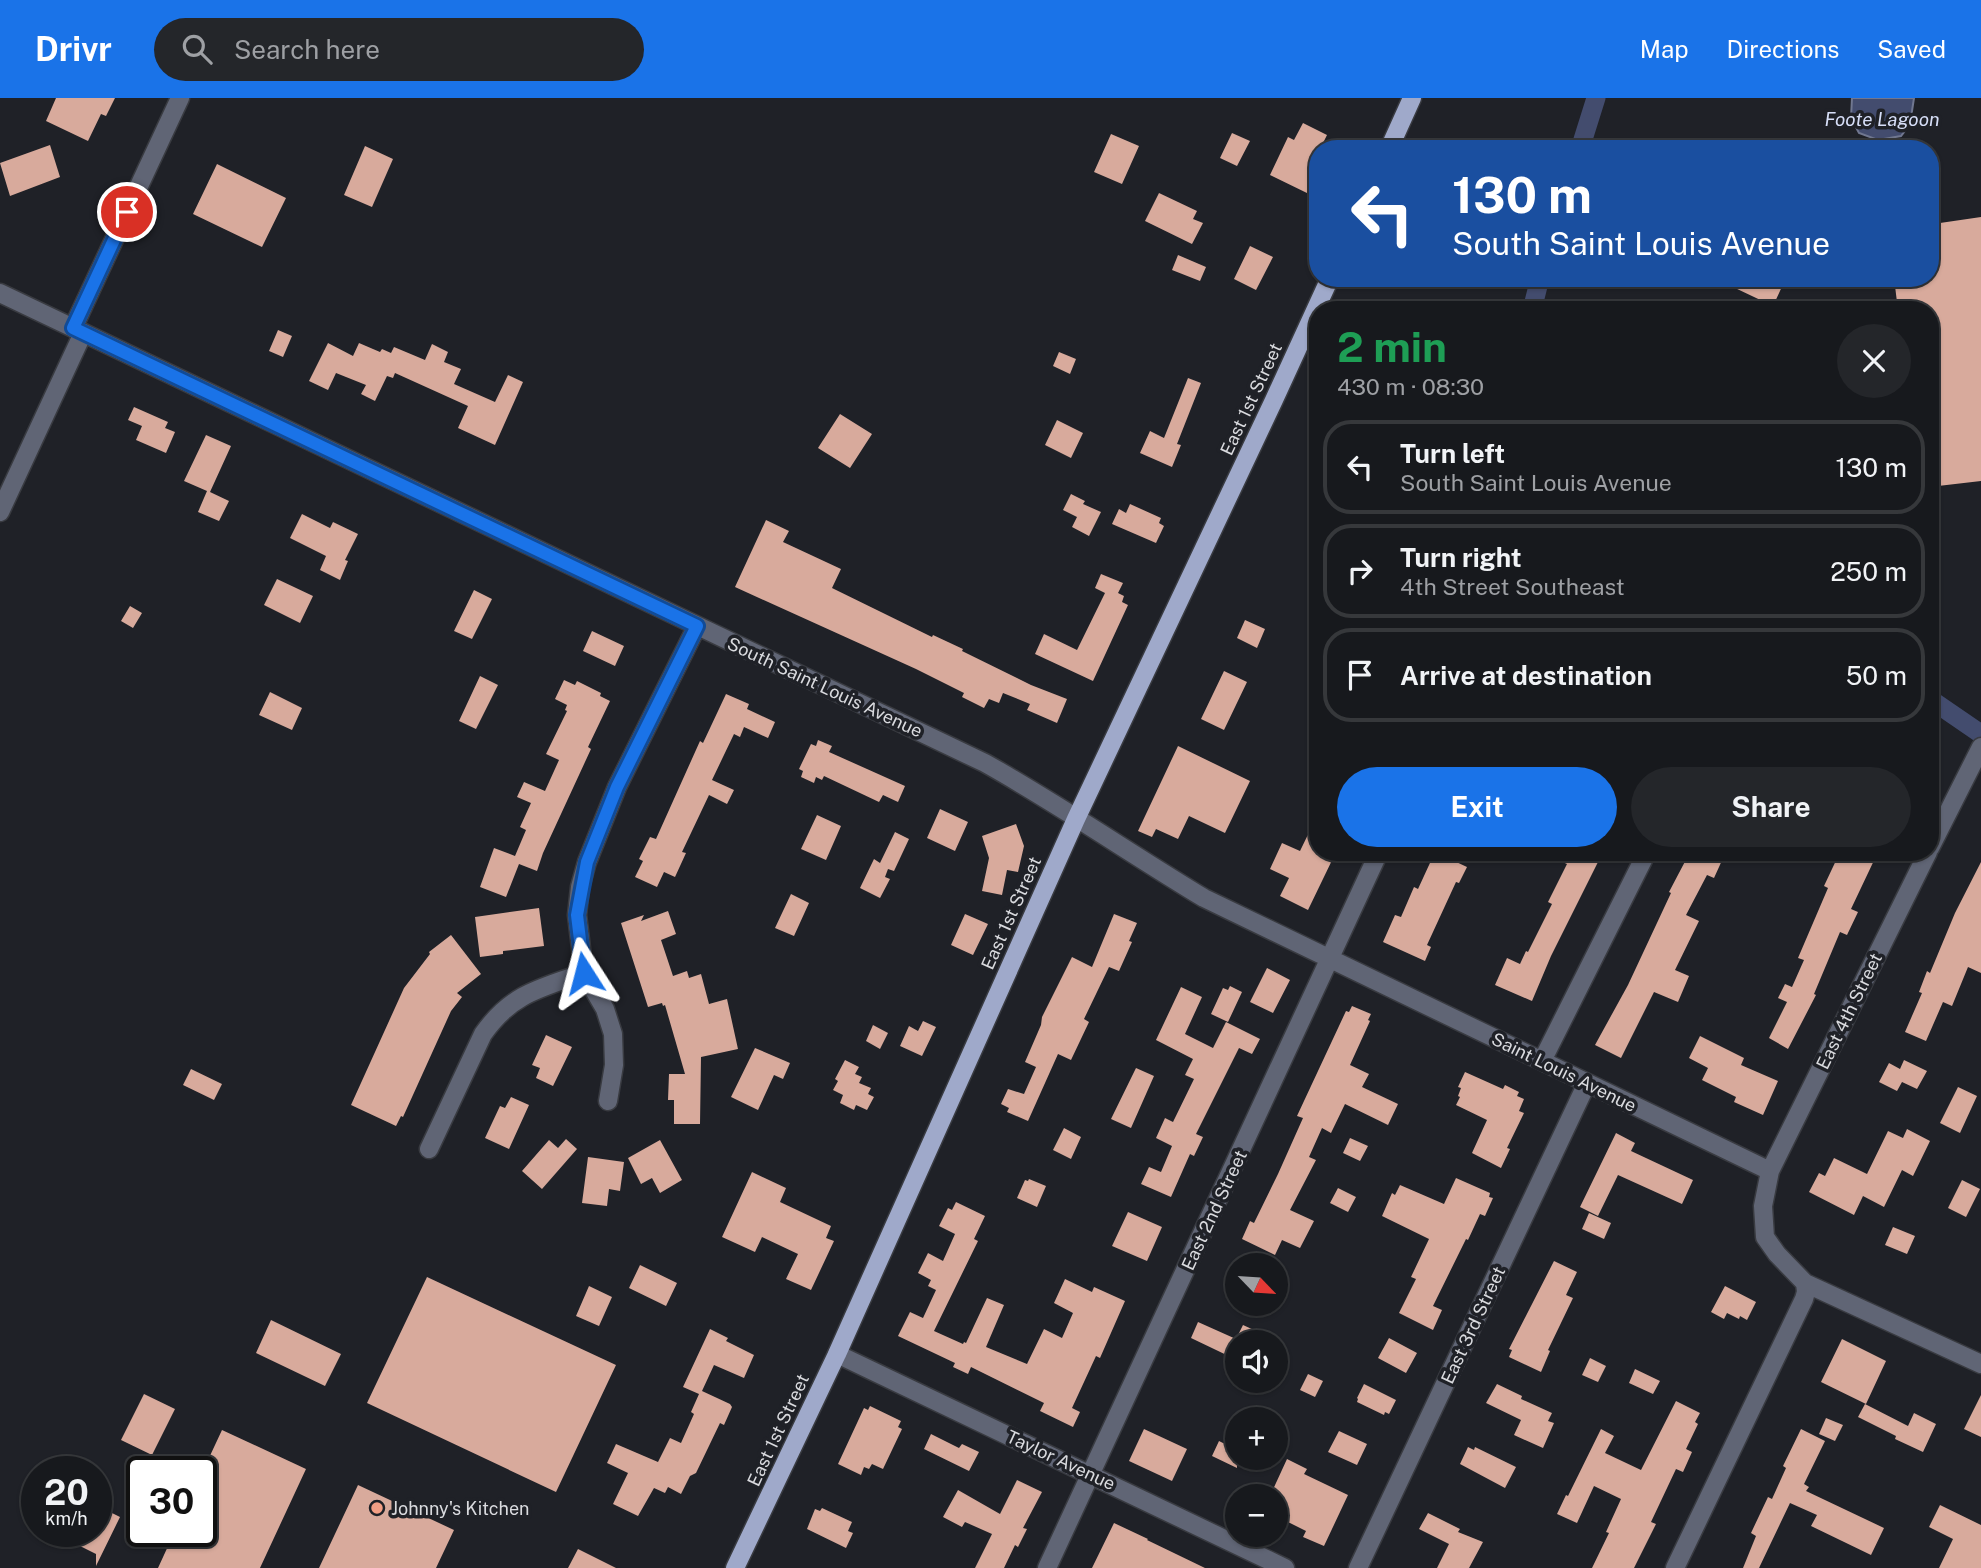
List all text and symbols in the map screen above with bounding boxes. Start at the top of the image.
search box [154,18,644,81]
text: Drivr [35,30,112,68]
icon: search [178,30,216,68]
text: Search here [234,34,380,65]
text: Map [1640,35,1689,63]
text: Directions [1727,35,1839,63]
text: Saved [1877,35,1946,63]
water label: Foote Lagoon [1824,108,1940,130]
text: 130 m [1452,166,1592,224]
icon: left [1337,168,1428,259]
pin [97,182,157,242]
icon: arrive [108,193,146,231]
text: South Saint Louis Avenue [1452,225,1830,262]
text: 2 min [1337,322,1447,371]
button: close [1837,324,1911,398]
street label: East 1st Street [1216,340,1286,458]
text: 430 m · 08:30 [1337,373,1484,400]
text: Turn left [1400,438,1505,469]
icon: left [1341,448,1379,486]
text: 130 m [1835,452,1907,483]
text: South Saint Louis Avenue [1400,469,1672,496]
text: Turn right [1400,542,1522,573]
icon: right [1341,552,1379,590]
text: 250 m [1830,556,1907,587]
text: 4th Street Southeast [1400,573,1625,600]
street label: South Saint Louis Avenue [724,633,926,741]
icon: arrive [1341,656,1379,694]
text: Arrive at destination [1400,660,1652,691]
text: 50 m [1846,660,1907,691]
button: Exit [1337,767,1617,847]
button: Share [1631,767,1911,847]
street label: East 1st Street [977,853,1045,973]
position arrow [547,936,621,1010]
street label: East 4th Street [1812,949,1886,1073]
street label: Saint Louis Avenue [1488,1028,1640,1116]
street label: East 2nd Street [1177,1147,1251,1273]
north arrow [1225,1253,1288,1316]
map controls [1225,1253,1288,1547]
street label: East 3rd Street [1437,1263,1509,1387]
button: sound [1225,1330,1288,1393]
street label: East 1st Street [743,1371,813,1489]
button: + [1225,1407,1288,1470]
street label: Taylor Avenue [1003,1426,1119,1494]
speed limit sign: 30 [126,1456,217,1547]
text: 20 [44,1472,89,1513]
button: − [1225,1484,1288,1547]
place label: Johnny's Kitchen [391,1498,529,1519]
marker: Johnny's Kitchen [369,1500,385,1516]
text: km/h [45,1508,88,1529]

